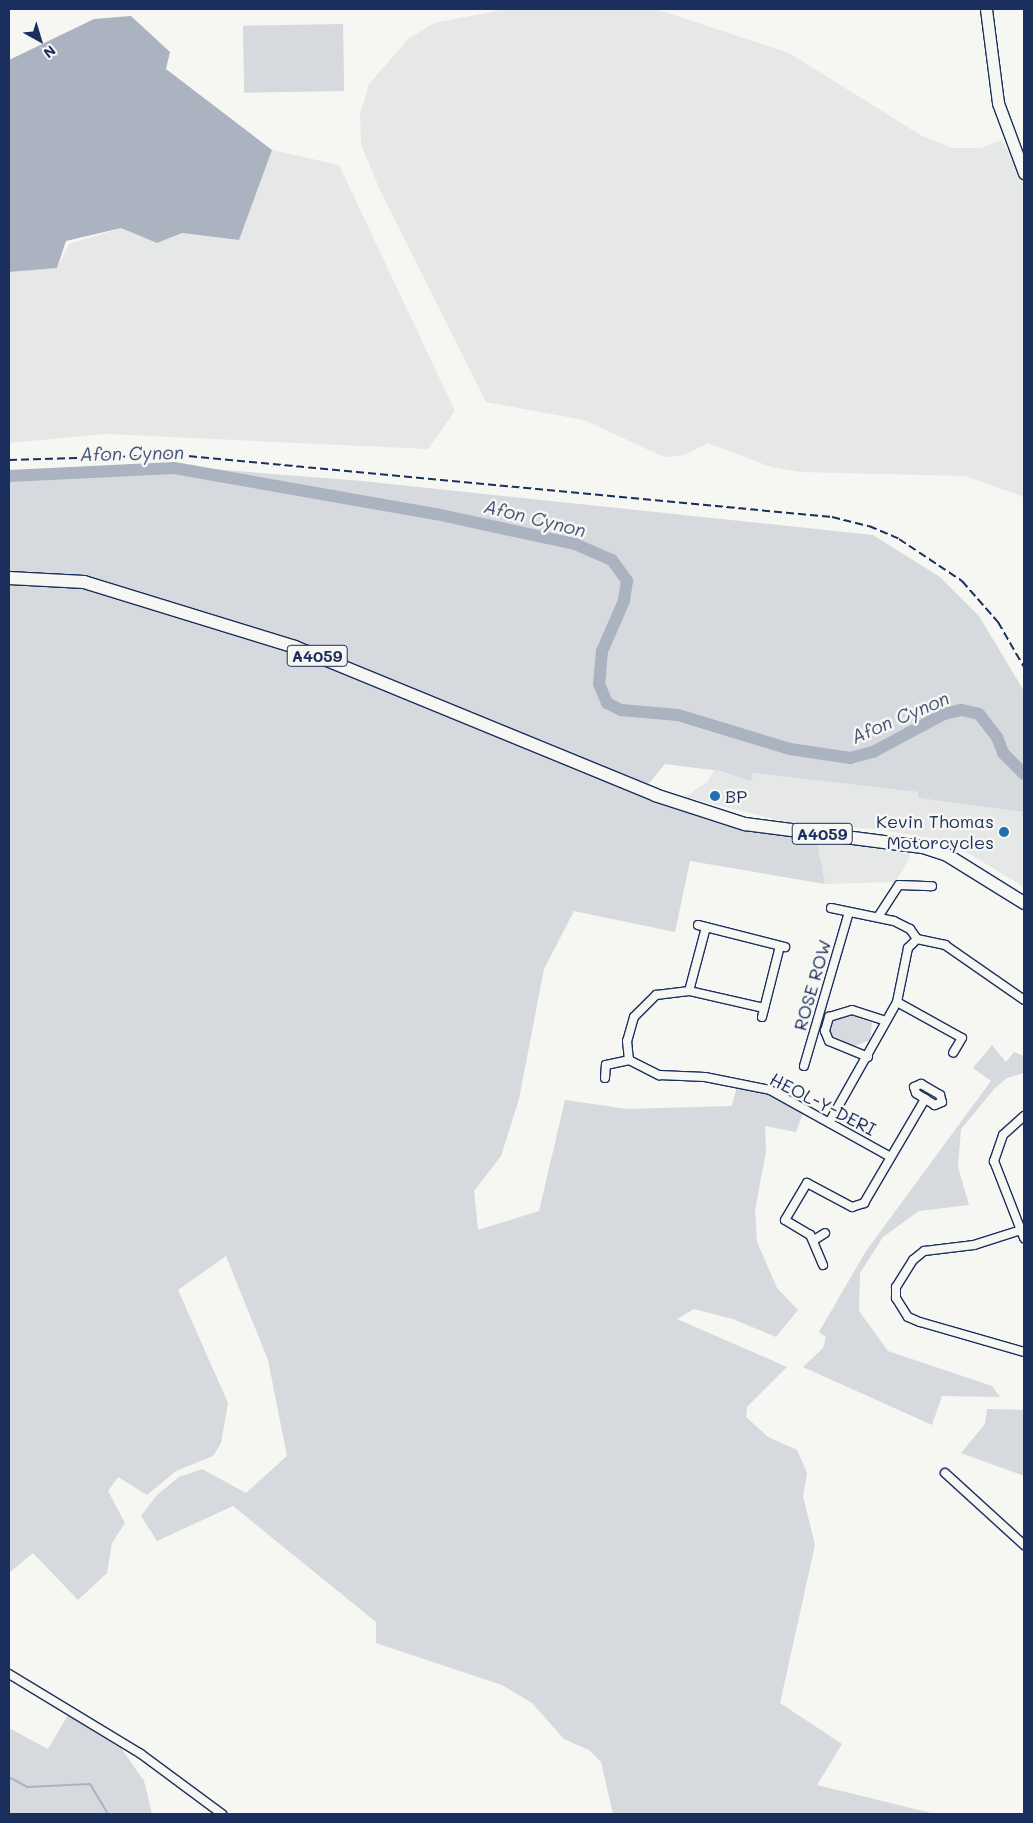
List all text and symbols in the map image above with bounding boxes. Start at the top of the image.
north arrow [15,15,65,65]
text: N [40,41,60,63]
water label: Afon Cynon [80,441,184,465]
water label: Afon Cynon [482,494,588,542]
road number: A4059 [286,642,348,669]
water label: Afon Cynon [848,686,952,748]
place label: BP [725,785,747,807]
marker: BP [709,790,721,802]
place label: Kevin Thomas Motorcycles [876,811,994,854]
road number: A4059 [791,821,853,848]
marker: Kevin Thomas Motorcycles [998,826,1010,838]
street label: ROSE ROW [789,937,835,1033]
street label: HEOL-Y-DERI [766,1068,880,1140]

